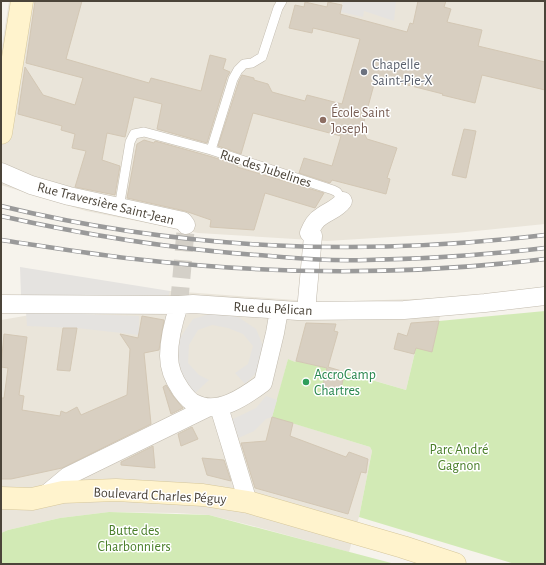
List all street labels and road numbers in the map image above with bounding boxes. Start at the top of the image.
street label: Rue des Jubelines [218,148,313,190]
street label: Rue Traversière Saint-Jean [36,180,176,228]
street label: Rue du Pélican [233,300,313,318]
street label: Boulevard Charles Péguy [93,486,227,506]

